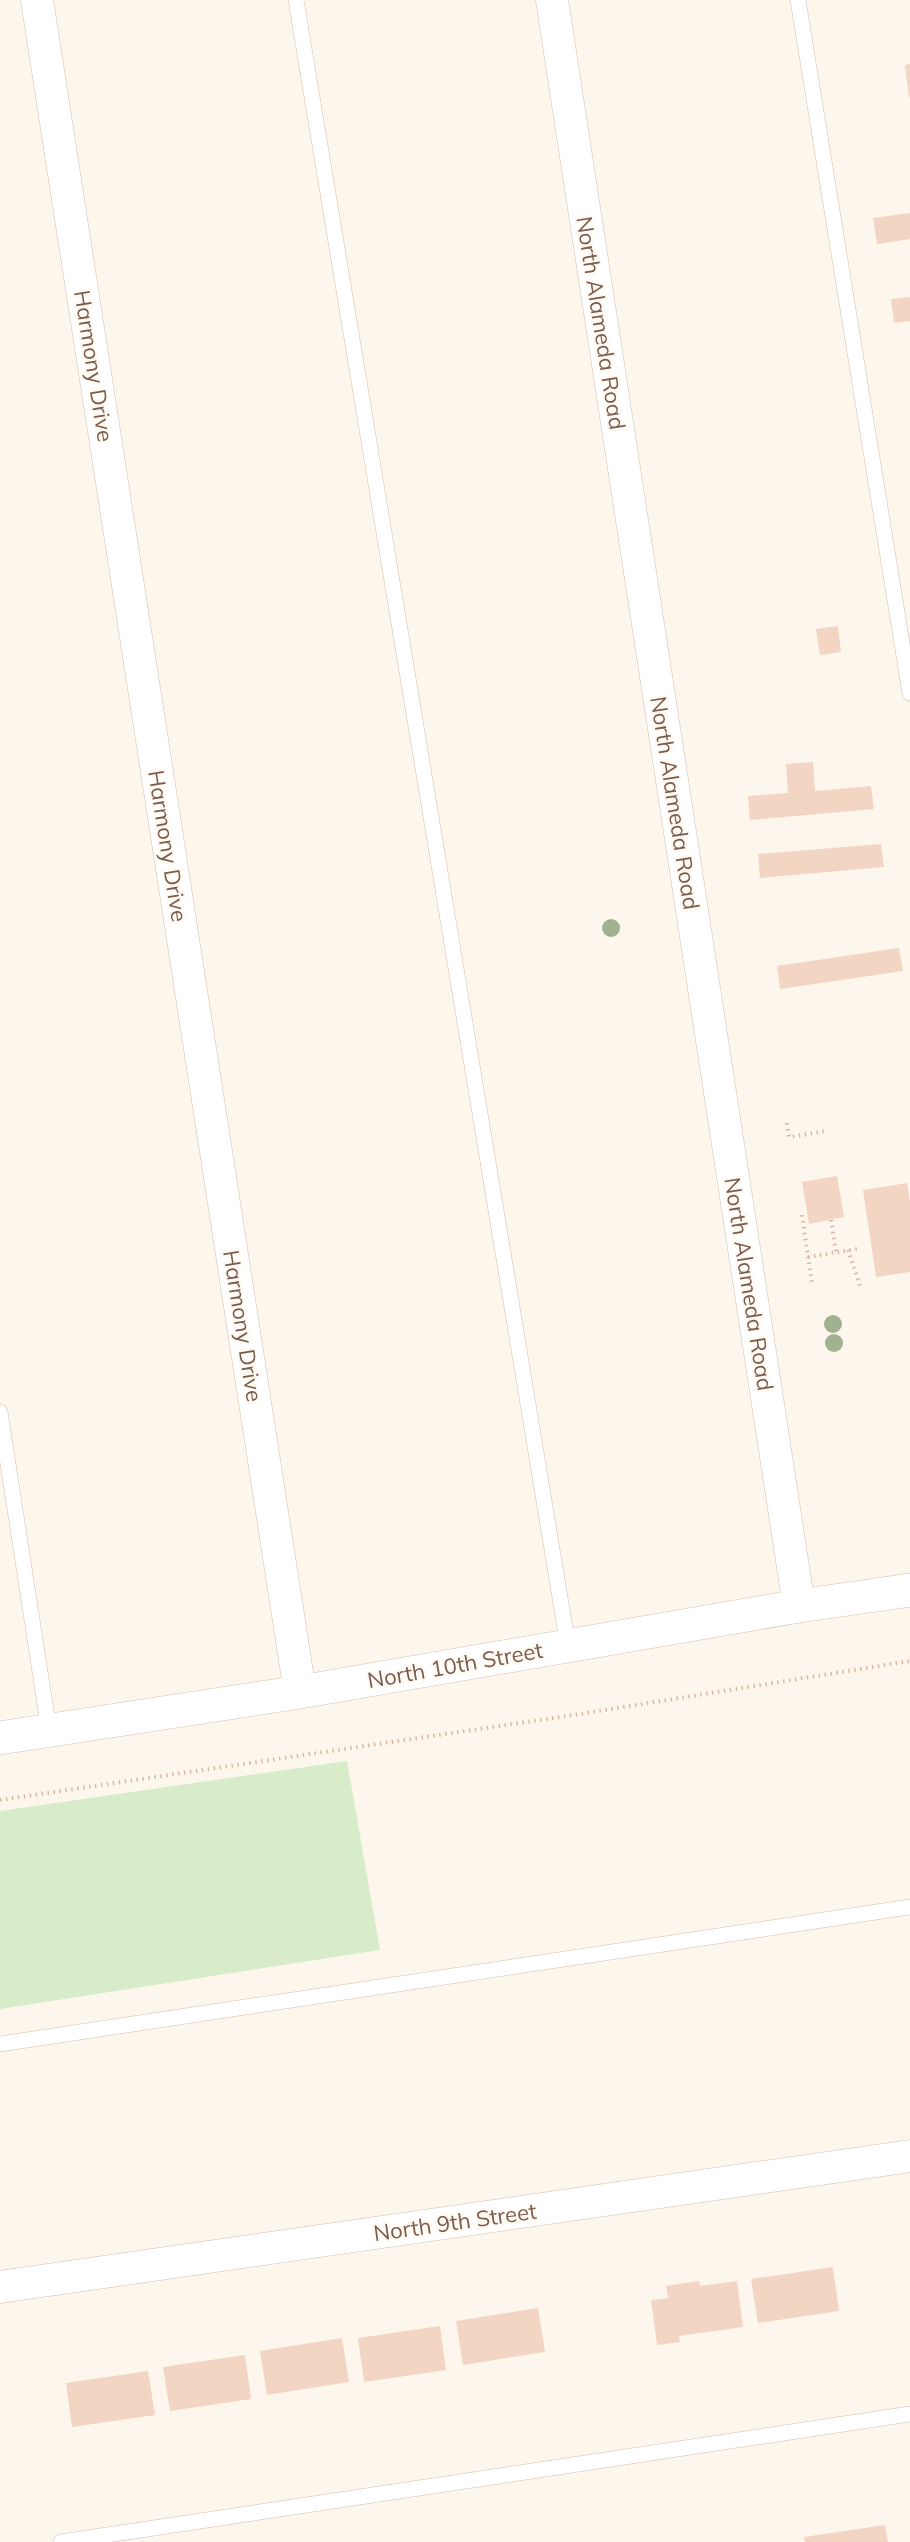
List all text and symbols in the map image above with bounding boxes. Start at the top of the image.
street label: North Alameda Road [570,214,632,432]
street label: Harmony Drive [68,288,120,444]
street label: North Alameda Road [644,694,706,912]
street label: Harmony Drive [142,768,194,924]
street label: North Alameda Road [718,1175,780,1393]
street label: Harmony Drive [217,1248,269,1404]
street label: North 10th Street [365,1636,545,1694]
street label: North 9th Street [372,2197,539,2247]

